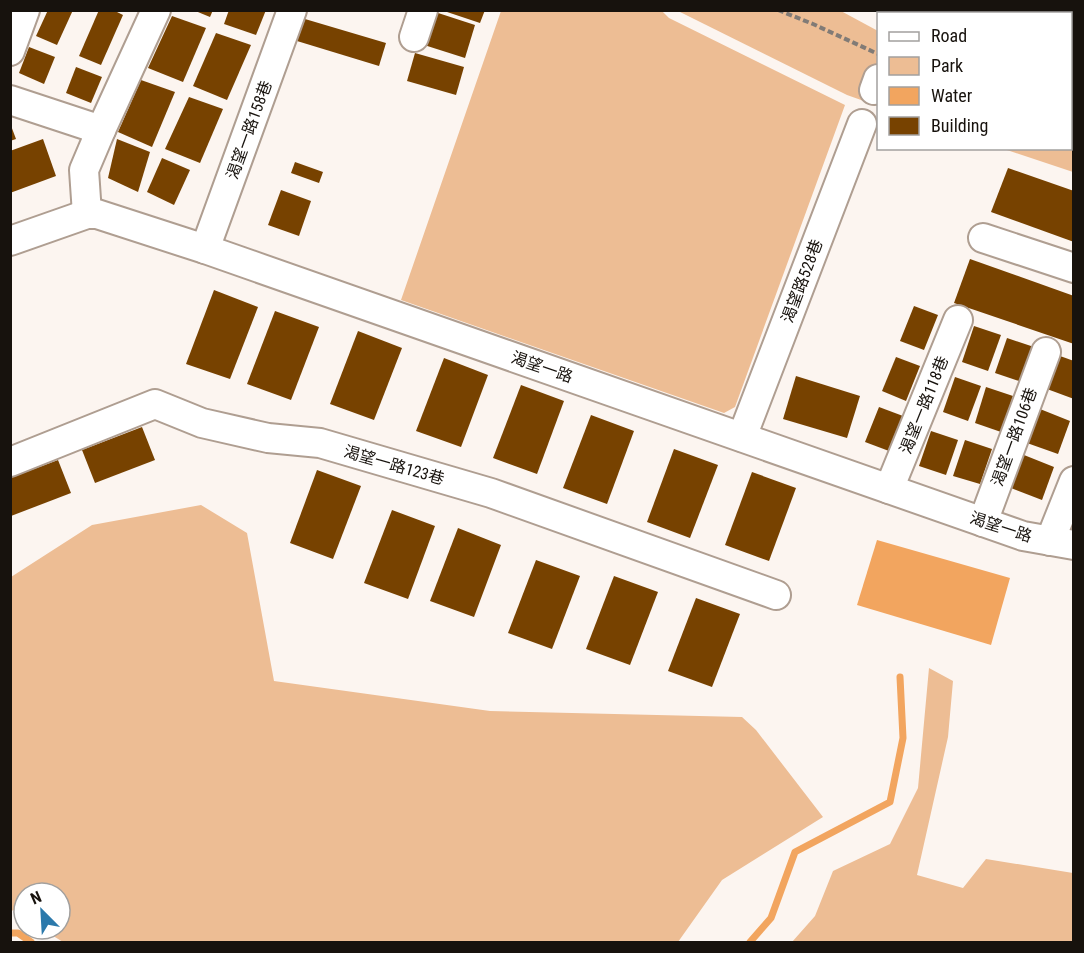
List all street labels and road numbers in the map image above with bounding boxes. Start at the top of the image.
street label: 渴望一路158巷 [222,78,276,182]
street label: 渴望路528巷 [777,237,827,325]
street label: 渴望一路 [509,348,575,386]
street label: 渴望一路118巷 [896,353,952,457]
street label: 渴望一路106巷 [987,385,1041,489]
street label: 渴望一路123巷 [342,442,446,488]
street label: 渴望一路 [968,508,1034,546]

